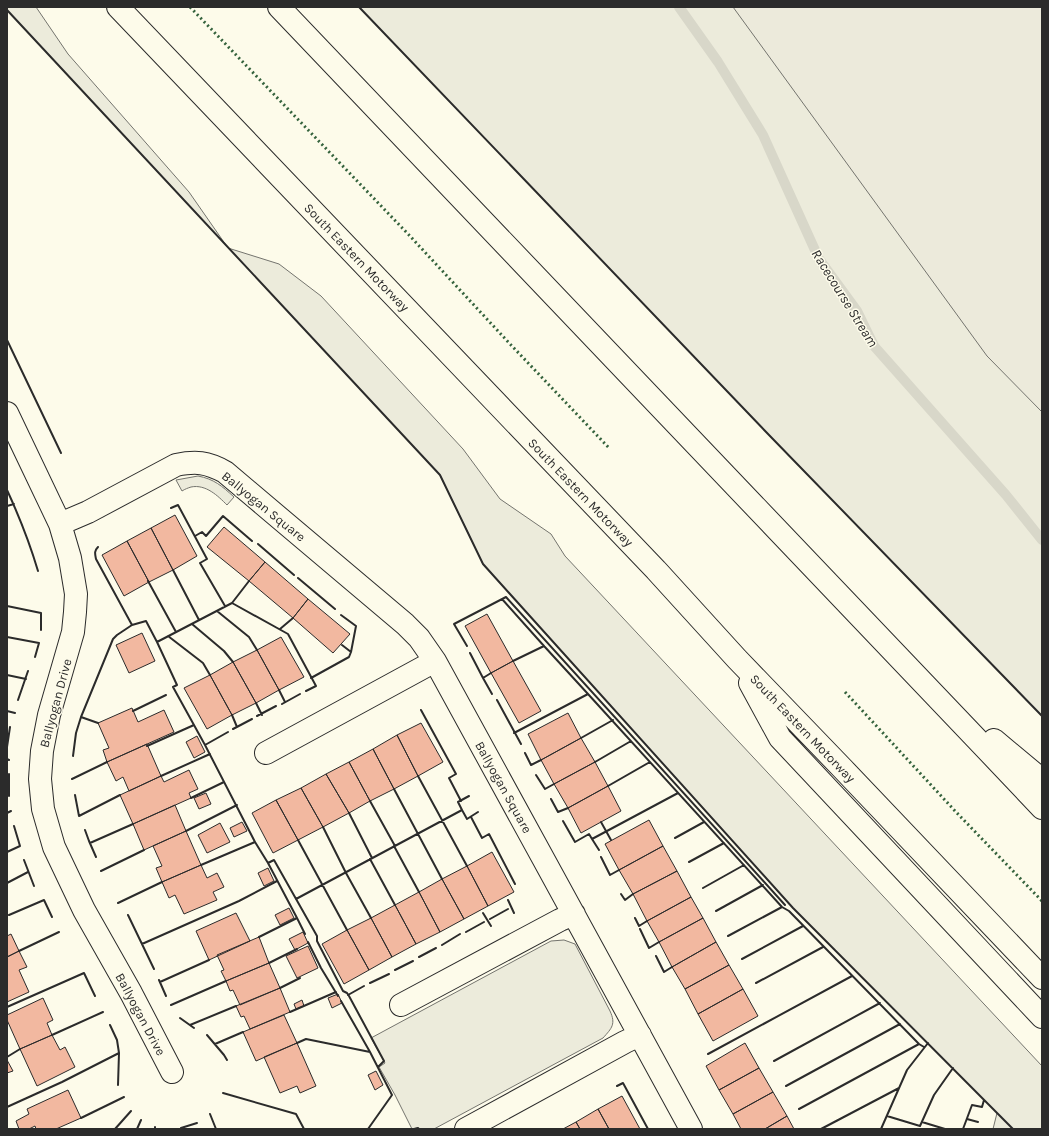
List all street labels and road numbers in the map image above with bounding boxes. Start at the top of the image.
street label: South Eastern Motorway [301,200,412,315]
street label: South Eastern Motorway [525,435,636,550]
street label: Ballyogan Square [218,468,309,546]
street label: Ballyogan Drive [36,657,75,749]
street label: South Eastern Motorway [747,671,858,786]
street label: Ballyogan Square [471,739,535,837]
street label: Ballyogan Drive [112,970,169,1058]

